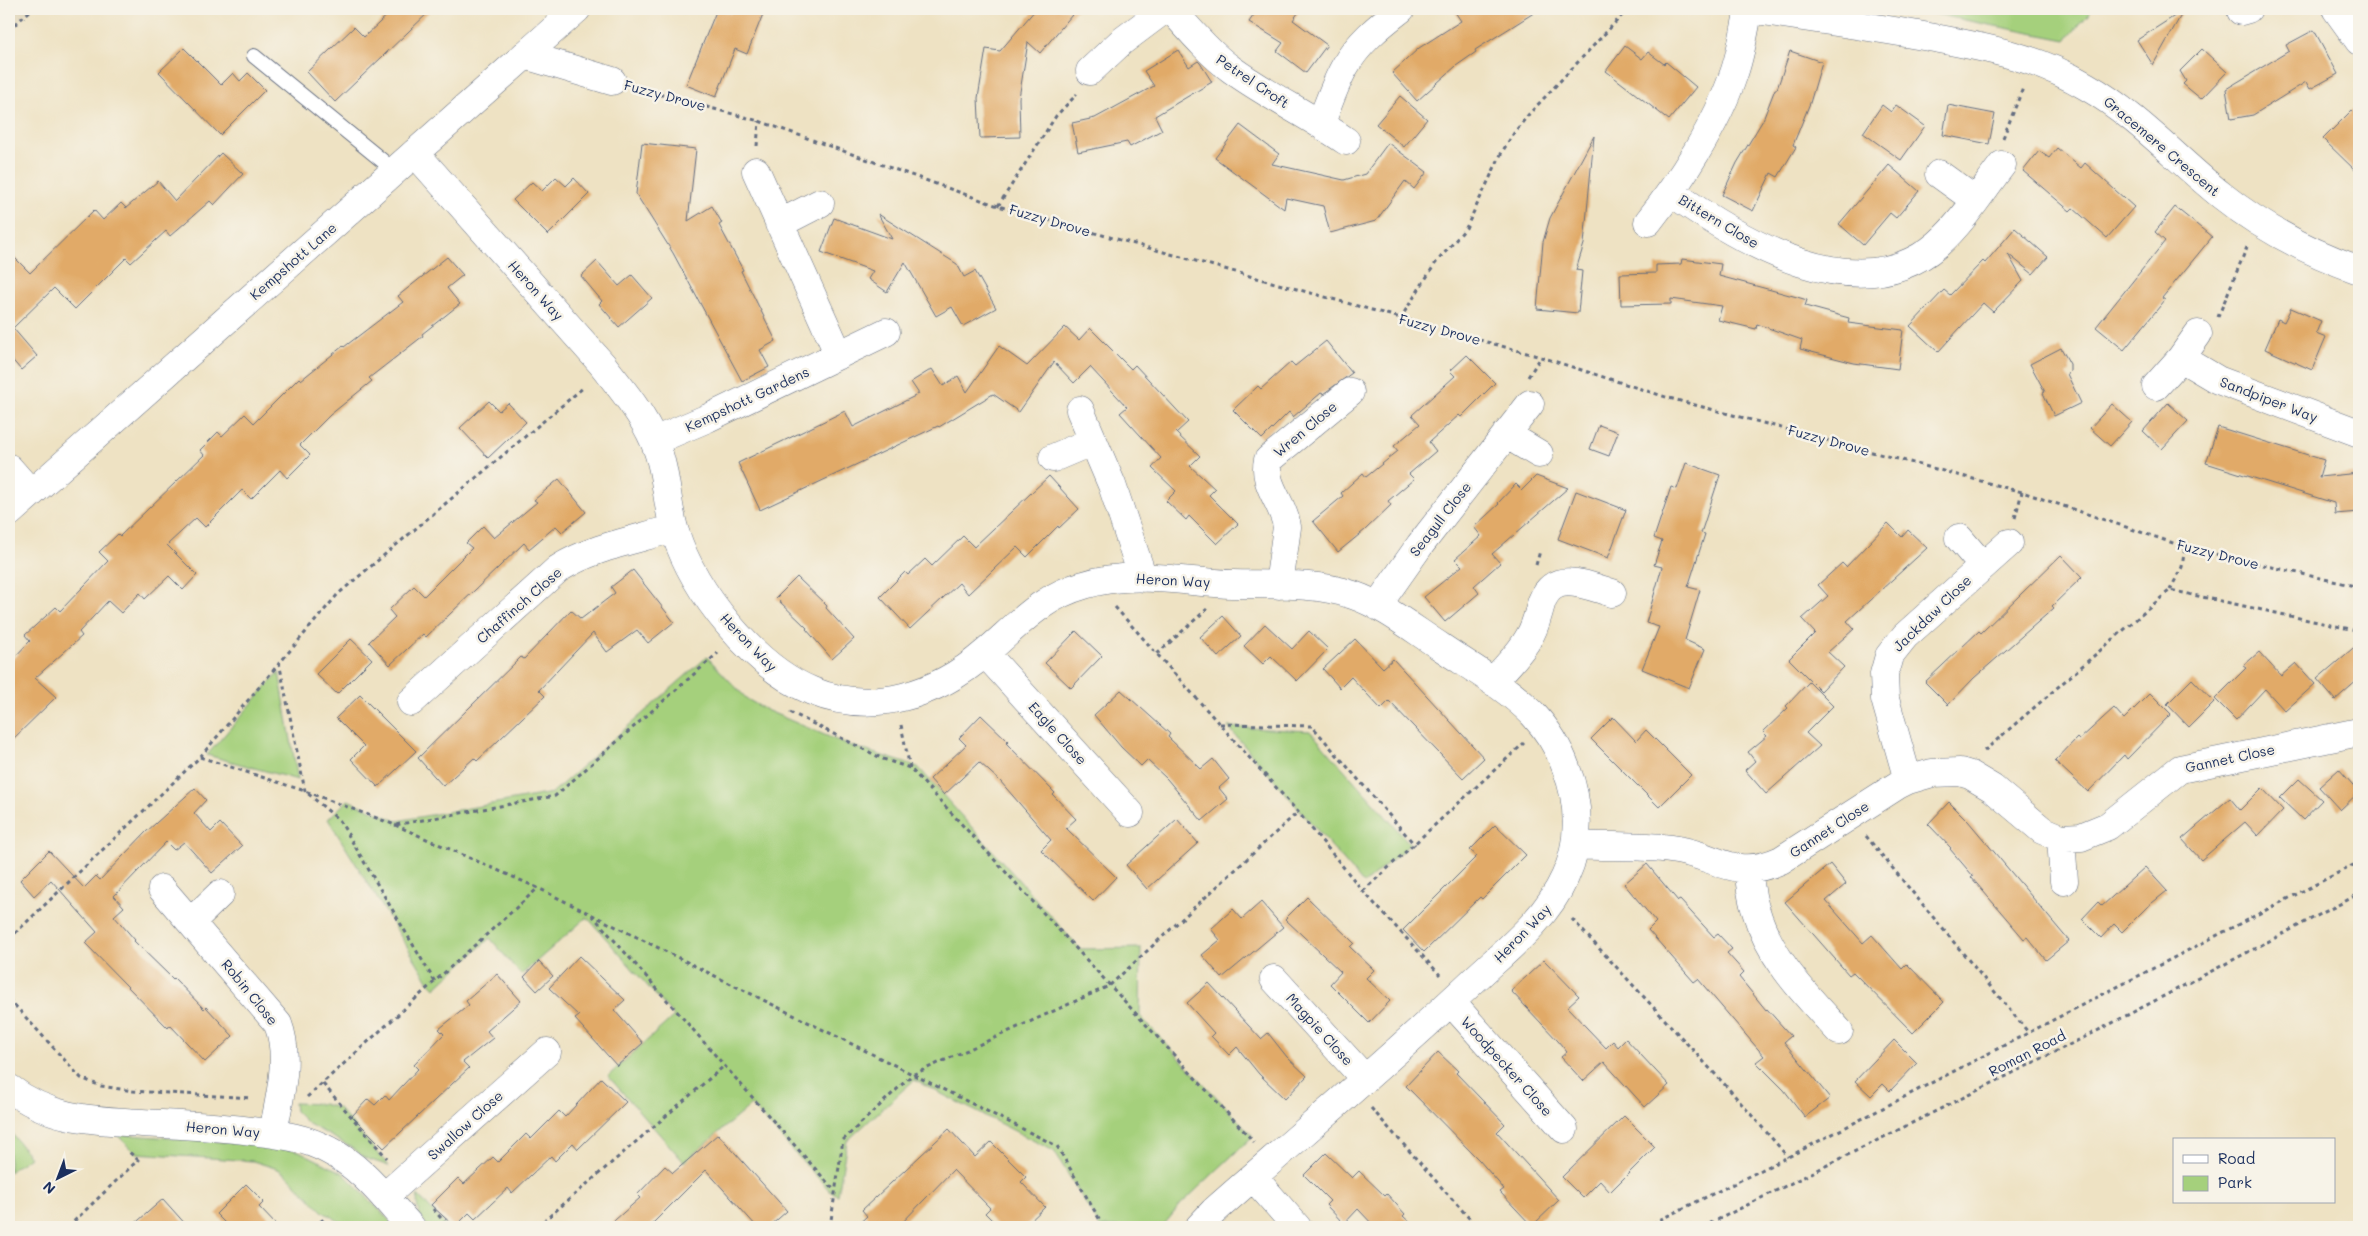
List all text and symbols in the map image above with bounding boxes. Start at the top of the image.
street label: Petrel Croft [1213,50,1293,112]
street label: Fuzzy Drove [622,75,708,115]
street label: Gracemere Crescent [2100,92,2224,200]
street label: Bittern Close [1675,190,1763,252]
street label: Fuzzy Drove [1007,199,1093,241]
street label: Kempshott Lane [246,218,340,304]
street label: Heron Way [504,256,568,324]
street label: Fuzzy Drove [1397,309,1483,349]
street label: Kempshott Gardens [682,362,812,436]
street label: Sandpiper Way [2217,372,2321,426]
street label: Wren Close [1269,397,1341,461]
street label: Fuzzy Drove [1786,420,1872,460]
street label: Seagull Close [1405,478,1475,560]
street label: Fuzzy Drove [2175,535,2261,573]
street label: Chaffinch Close [472,563,566,647]
street label: Heron Way [1135,569,1211,591]
street label: Jackdaw Close [1889,571,1975,655]
street label: Heron Way [716,609,782,675]
street label: Eagle Close [1025,697,1091,769]
street label: Gannet Close [2183,739,2277,777]
street label: Gannet Close [1786,796,1872,862]
street label: Heron Way [1489,900,1555,966]
street label: Robin Close [217,955,283,1029]
street label: Magpie Close [1282,989,1358,1069]
street label: Woodpecker Close [1457,1012,1557,1120]
street label: Roman Road [1985,1025,2069,1081]
street label: Swallow Close [423,1086,507,1164]
street label: Heron Way [185,1116,261,1142]
legend [2173,1138,2336,1204]
text: Road [2218,1148,2255,1168]
north arrow [32,1154,82,1204]
text: Park [2218,1172,2252,1192]
text: N [39,1177,59,1199]

